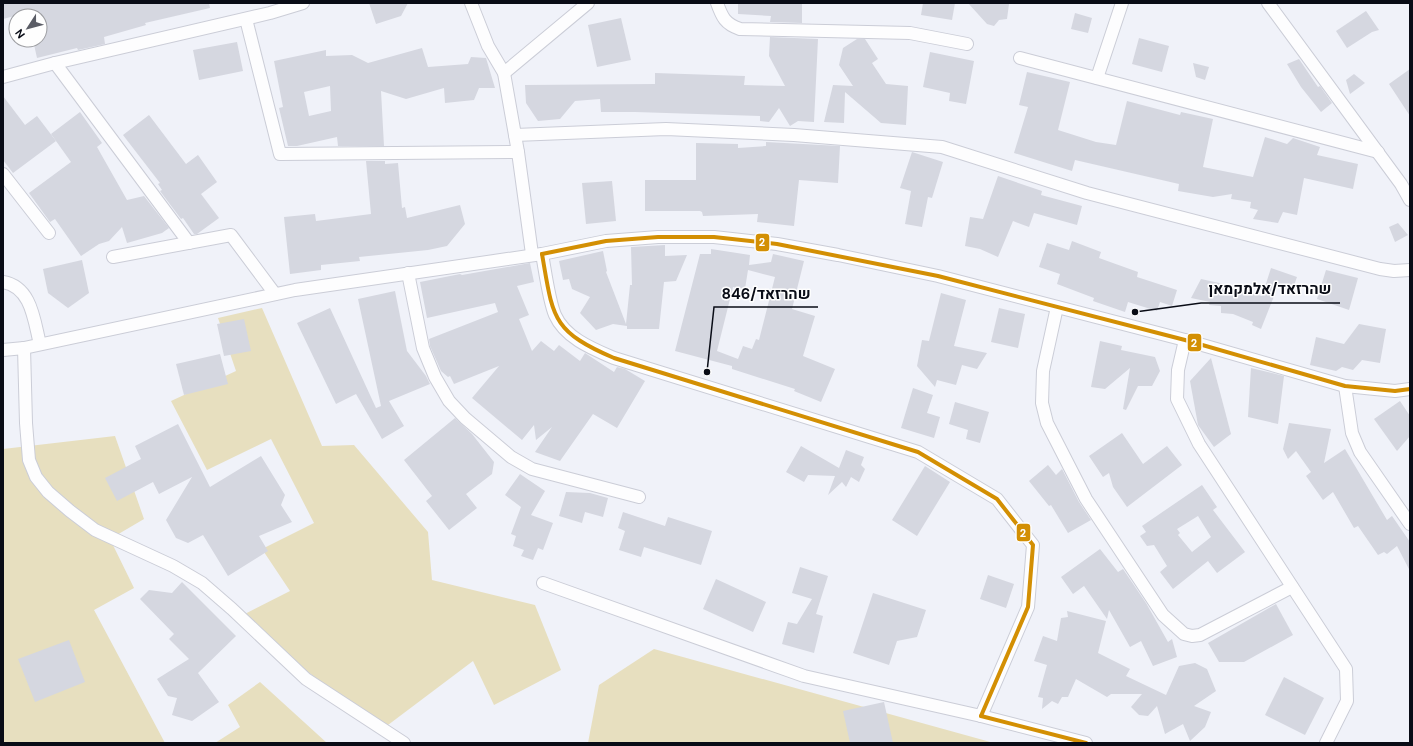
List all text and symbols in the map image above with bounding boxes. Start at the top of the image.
north arrow [8,8,48,48]
text: N [12,27,28,41]
line badge: 2 [755,233,770,252]
text: 2 [759,235,765,249]
callout: שהרזאד/אלמקמאן [1201,276,1340,303]
text: שהרזאד/אלמקמאן [1209,279,1331,299]
callout: 846/שהרזאד [714,280,818,307]
text: 846/שהרזאד [721,284,811,304]
line badge: 2 [1187,333,1202,352]
text: 2 [1191,336,1197,350]
line badge: 2 [1016,523,1031,542]
text: 2 [1020,526,1026,540]

